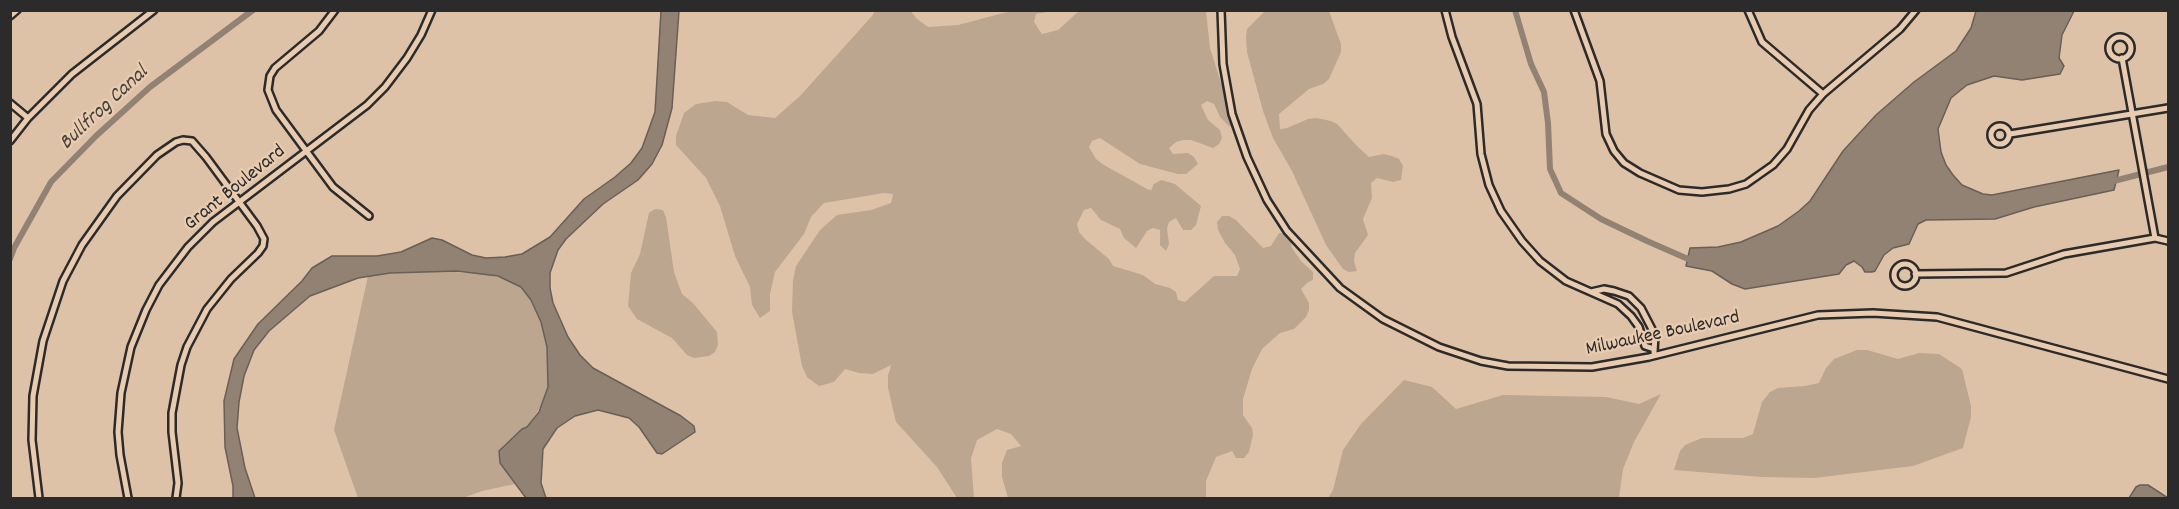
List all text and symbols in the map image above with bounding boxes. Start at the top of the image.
water label: Bullfrog Canal [55,61,155,157]
street label: Grant Boulevard [181,141,291,237]
street label: Milwaukee Boulevard [1584,307,1742,363]

